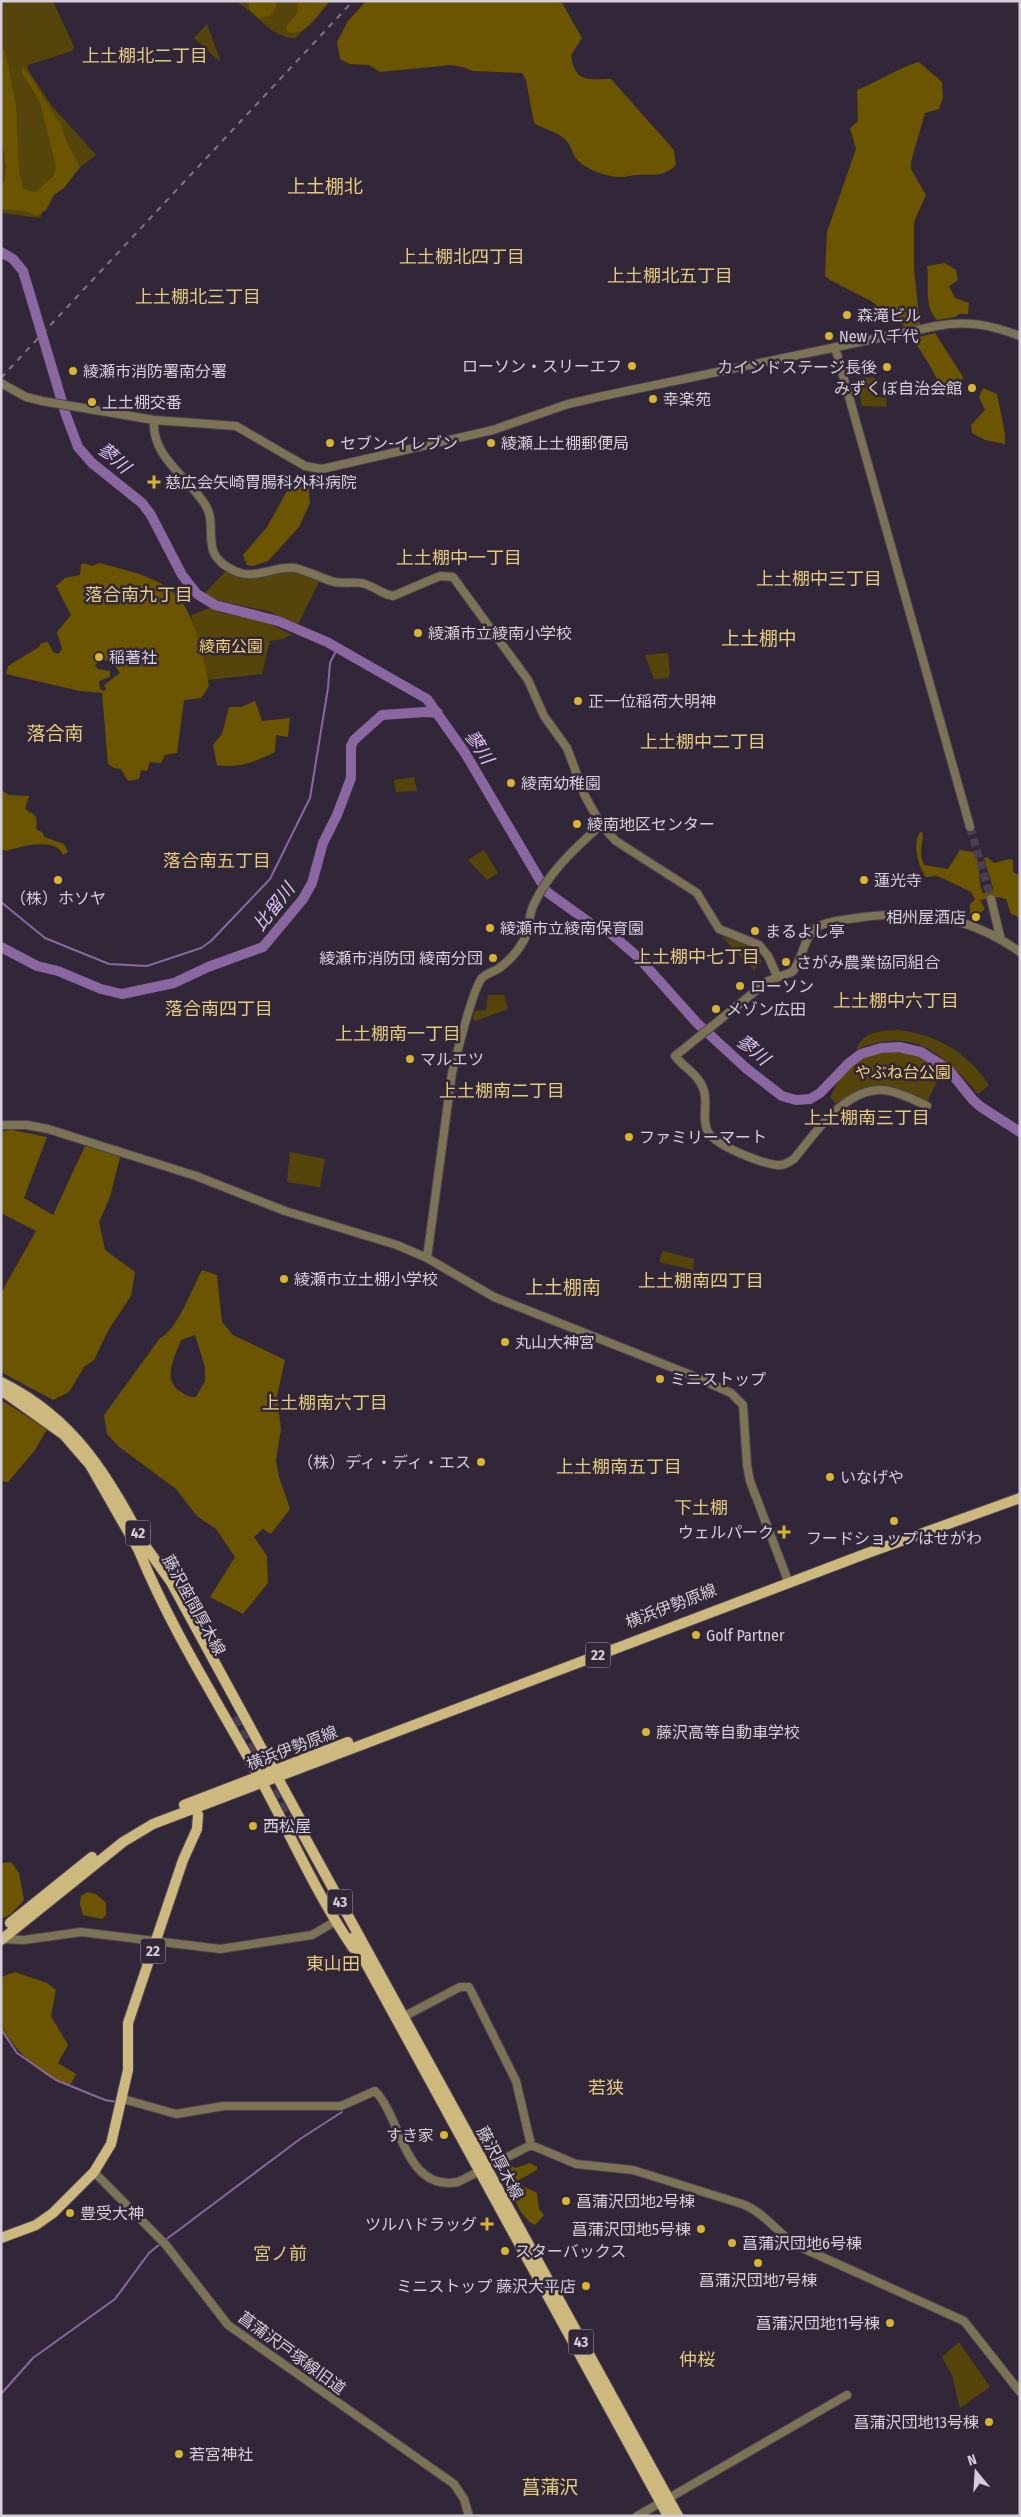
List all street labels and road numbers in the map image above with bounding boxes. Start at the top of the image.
road number: 42 [126,1520,150,1546]
street label: 藤沢座間厚木線 [159,1551,229,1659]
street label: 横浜伊勢原線 [623,1580,719,1632]
road number: 22 [586,1642,610,1668]
street label: 横浜伊勢原線 [244,1722,340,1774]
road number: 43 [328,1890,352,1914]
road number: 22 [140,1938,166,1964]
street label: 藤沢厚木線 [473,2123,527,2203]
street label: 菖蒲沢戸塚線旧道 [235,2308,349,2398]
road number: 43 [568,2330,594,2354]

